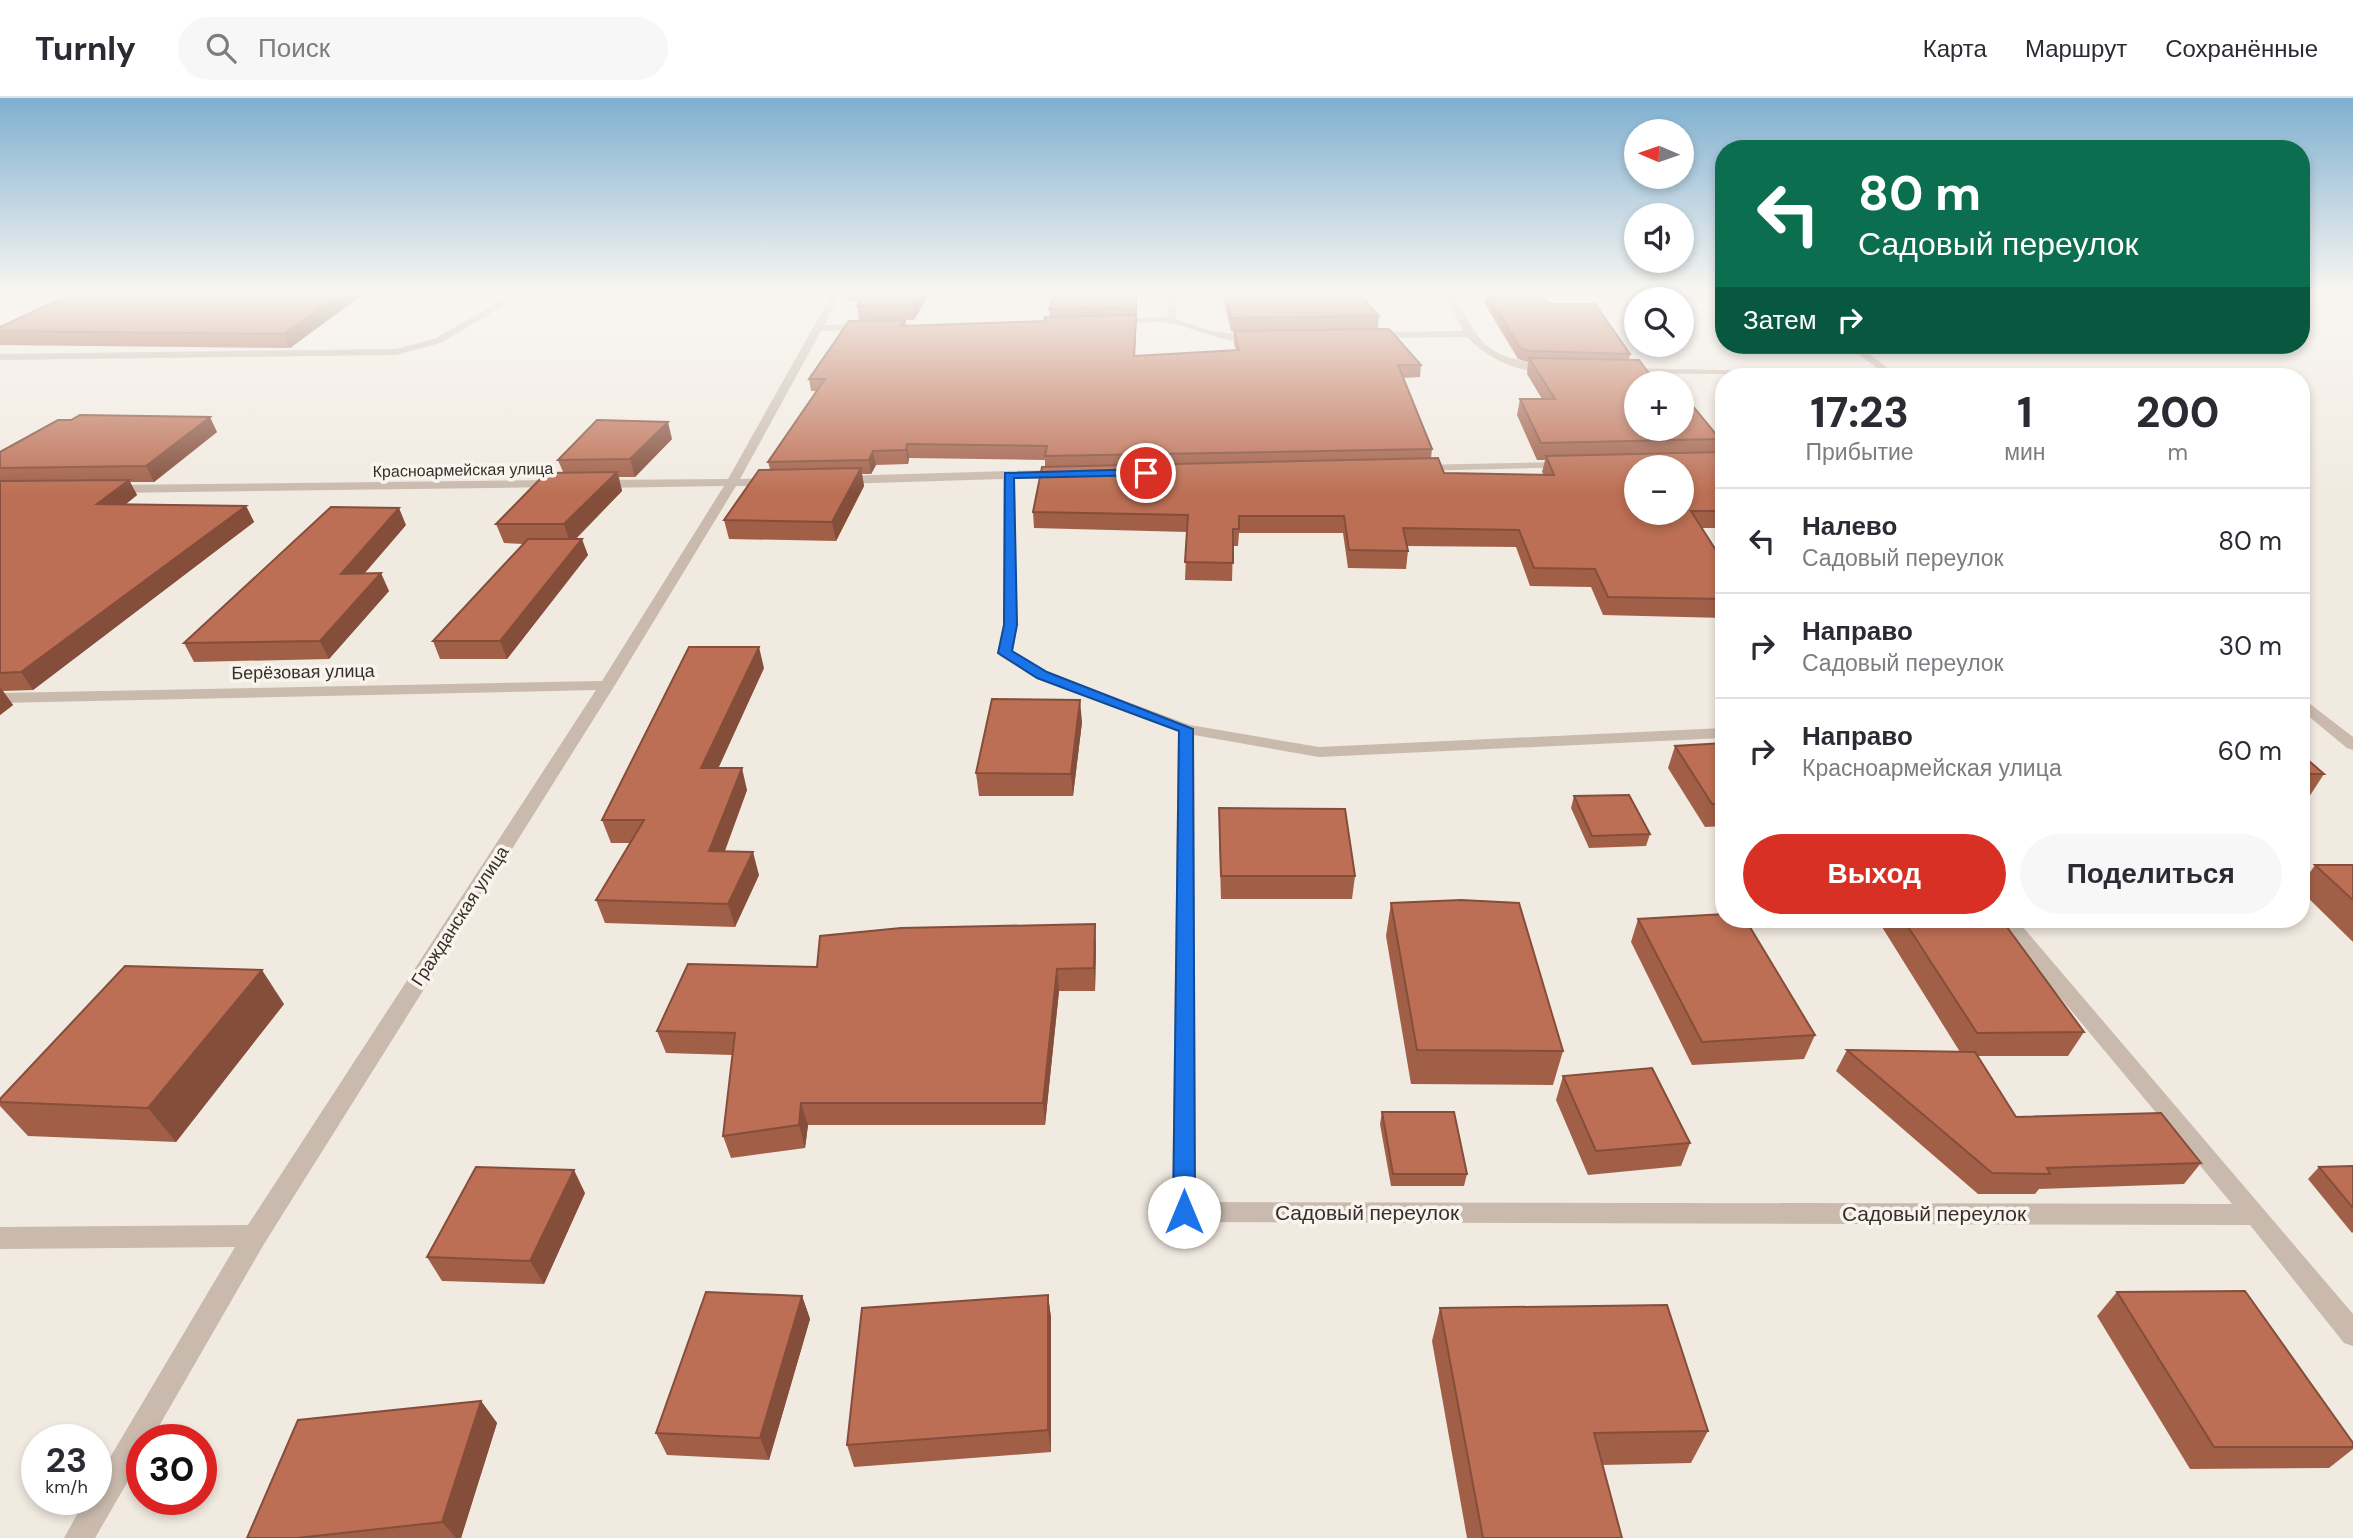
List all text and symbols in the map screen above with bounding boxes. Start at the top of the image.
search box [178,17,668,80]
text: Turnly [35,27,136,70]
icon: search [202,29,240,67]
text: Поиск [258,31,330,65]
text: Карта [1923,33,1987,64]
text: Маршрут [2025,33,2127,64]
text: Сохранённые [2165,33,2318,64]
north arrow [1624,119,1694,189]
map controls [1624,119,1694,525]
text: 80 m [1858,161,1981,225]
icon: left [1743,168,1834,259]
button: sound [1624,203,1694,273]
text: Садовый переулок [1858,223,2139,265]
button: search [1624,287,1694,357]
icon: right [1831,301,1869,339]
text: Затем [1743,303,1817,337]
button: + [1624,371,1694,441]
text: 17:23 [1810,385,1909,440]
text: 1 [2017,385,2033,440]
text: 200 [2136,385,2219,440]
text: Прибытие [1806,437,1914,467]
text: мин [2004,437,2046,467]
text: m [2168,437,2188,467]
pin [1116,443,1176,503]
icon: arrive [1127,454,1165,492]
button: − [1624,455,1694,525]
street label: Красноармейская улица [373,458,554,482]
text: Налево [1802,509,1897,543]
icon: left [1743,522,1781,560]
text: 80 m [2218,524,2282,558]
text: Садовый переулок [1802,543,2004,573]
text: Направо [1802,614,1913,648]
icon: right [1743,627,1781,665]
text: 30 m [2219,629,2282,663]
text: Садовый переулок [1802,648,2004,678]
street label: Берёзовая улица [231,659,376,685]
text: Направо [1802,719,1913,753]
icon: right [1743,732,1781,770]
text: 60 m [2218,734,2282,768]
text: Красноармейская улица [1802,753,2062,783]
button: Выход [1743,834,2006,914]
button: Поделиться [2020,834,2282,914]
street label: Гражданская улица [406,840,515,991]
position arrow [1147,1175,1221,1249]
street label: Садовый переулок [1275,1199,1460,1227]
street label: Садовый переулок [1842,1200,2027,1228]
speed limit sign: 30 [126,1424,217,1515]
text: 23 [46,1437,87,1483]
text: km/h [45,1475,88,1499]

